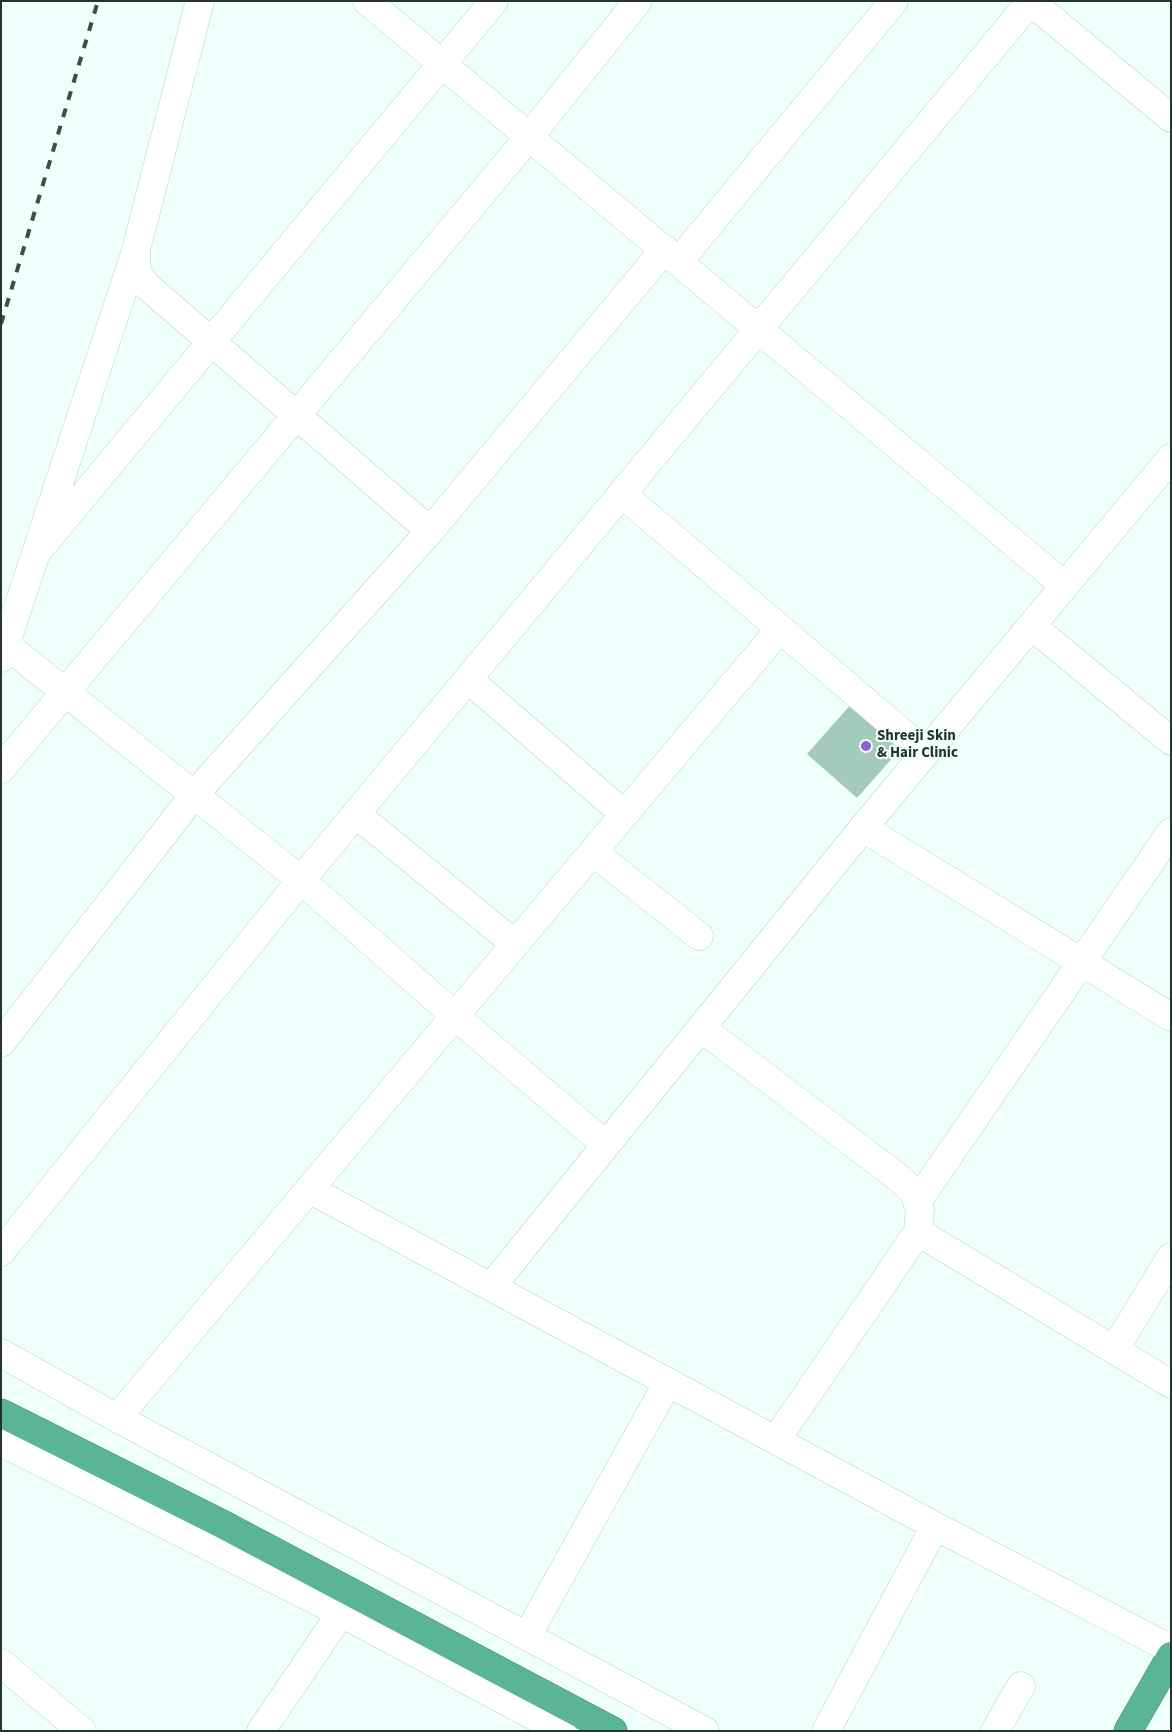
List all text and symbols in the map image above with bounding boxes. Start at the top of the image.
place label: Shreeji Skin & Hair Clinic [877,728,958,763]
marker: Shreeji Skin & Hair Clinic [859,739,873,753]

